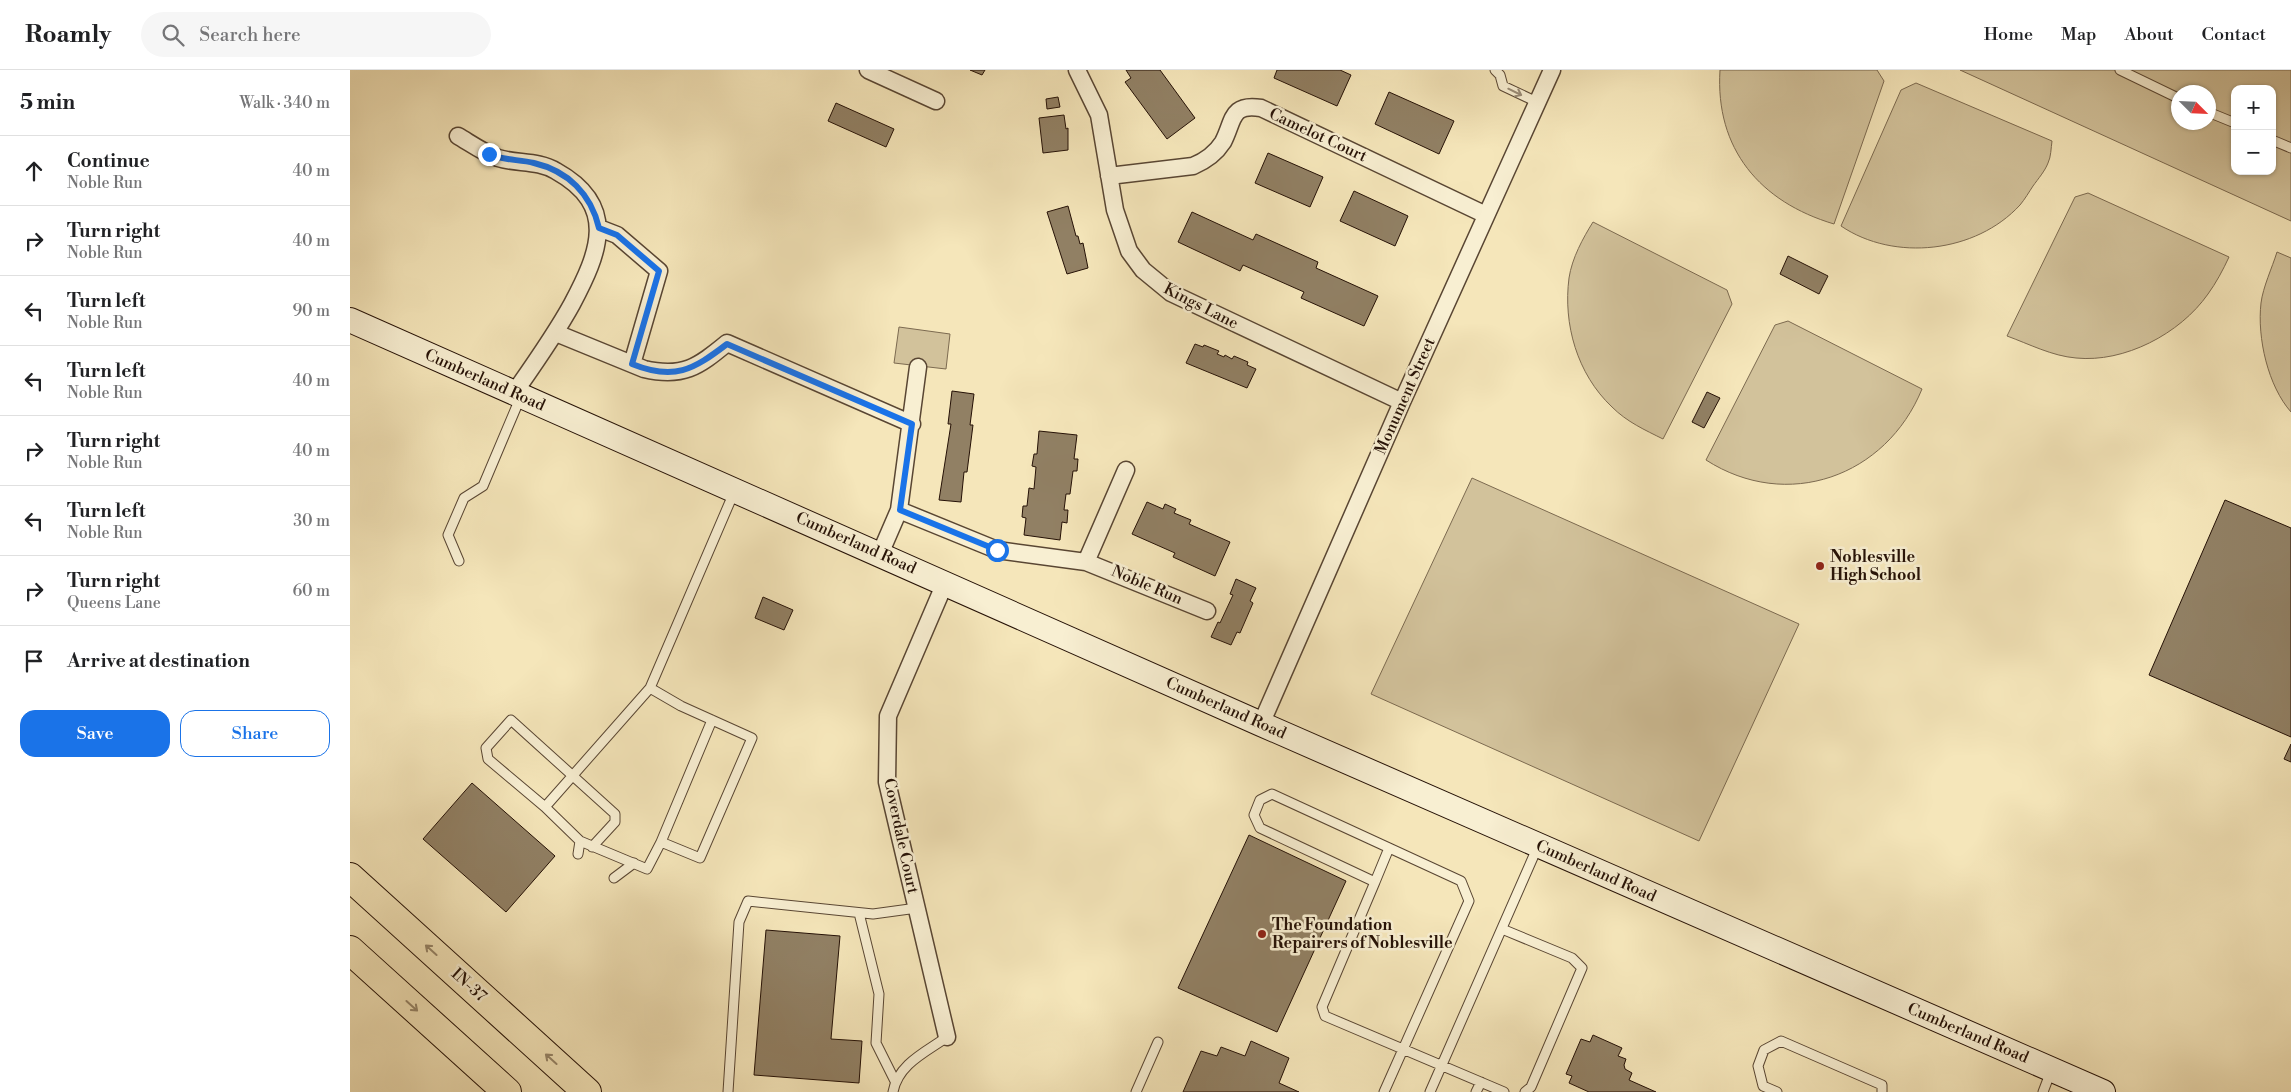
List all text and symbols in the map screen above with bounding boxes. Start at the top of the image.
search box [141,12,491,57]
text: Roamly [25,20,111,50]
icon: search [159,21,187,49]
text: Search here [199,23,301,47]
text: Home [1984,23,2033,46]
text: Map [2061,23,2097,46]
text: About [2125,23,2174,46]
text: Contact [2202,23,2266,46]
north arrow [2171,85,2216,130]
map controls [2231,85,2276,175]
button: + [2231,85,2276,130]
one-way arrow [1507,87,1522,97]
text: 5 min [20,90,75,116]
text: Walk · 340 m [240,93,330,113]
street label: Camelot Court [1266,104,1371,167]
button: − [2231,130,2276,175]
route end [478,143,501,166]
text: Continue [67,149,150,173]
icon: ahead [20,157,48,185]
text: 40 m [293,161,330,181]
text: Noble Run [67,173,143,193]
text: Turn right [67,219,160,243]
icon: right [20,227,48,255]
text: 40 m [293,231,330,251]
text: Noble Run [67,243,143,263]
street label: Kings Lane [1160,279,1242,333]
text: Turn left [67,289,146,313]
icon: left [20,297,48,325]
text: 90 m [292,301,330,321]
text: Noble Run [67,313,143,333]
street label: Monument Street [1370,334,1440,458]
street label: Cumberland Road [422,344,548,416]
text: Turn left [67,359,146,383]
icon: left [20,367,48,395]
text: 40 m [293,371,330,391]
text: Noble Run [67,383,143,403]
text: Turn right [67,429,160,453]
icon: right [20,437,48,465]
text: 40 m [293,441,330,461]
text: Noble Run [67,453,143,473]
text: Turn left [67,499,146,523]
icon: left [20,507,48,535]
street label: Cumberland Road [793,507,919,579]
text: 30 m [293,511,330,531]
text: Noble Run [67,523,143,543]
route start [986,539,1009,562]
place label: Noblesville High School [1830,547,1922,585]
marker: Noblesville High School [1814,560,1826,572]
street label: Noble Run [1108,561,1186,609]
text: Turn right [67,569,160,593]
icon: right [20,577,48,605]
text: 60 m [292,581,330,601]
text: Queens Lane [67,593,161,613]
icon: arrive [20,647,48,675]
text: Arrive at destination [67,649,250,673]
street label: Cumberland Road [1163,672,1289,744]
button: Save [20,710,170,757]
button: Share [180,710,330,757]
street label: Coverdale Court [879,776,923,896]
street label: Cumberland Road [1533,835,1659,907]
place label: The Foundation Repairers of Noblesville [1272,915,1453,953]
marker: The Foundation Repairers of Noblesville [1256,928,1268,940]
one-way arrow [424,944,437,956]
street label: IN-37 [447,964,491,1006]
street label: Cumberland Road [1904,998,2032,1068]
one-way arrow [406,1000,419,1012]
one-way arrow [545,1053,558,1065]

